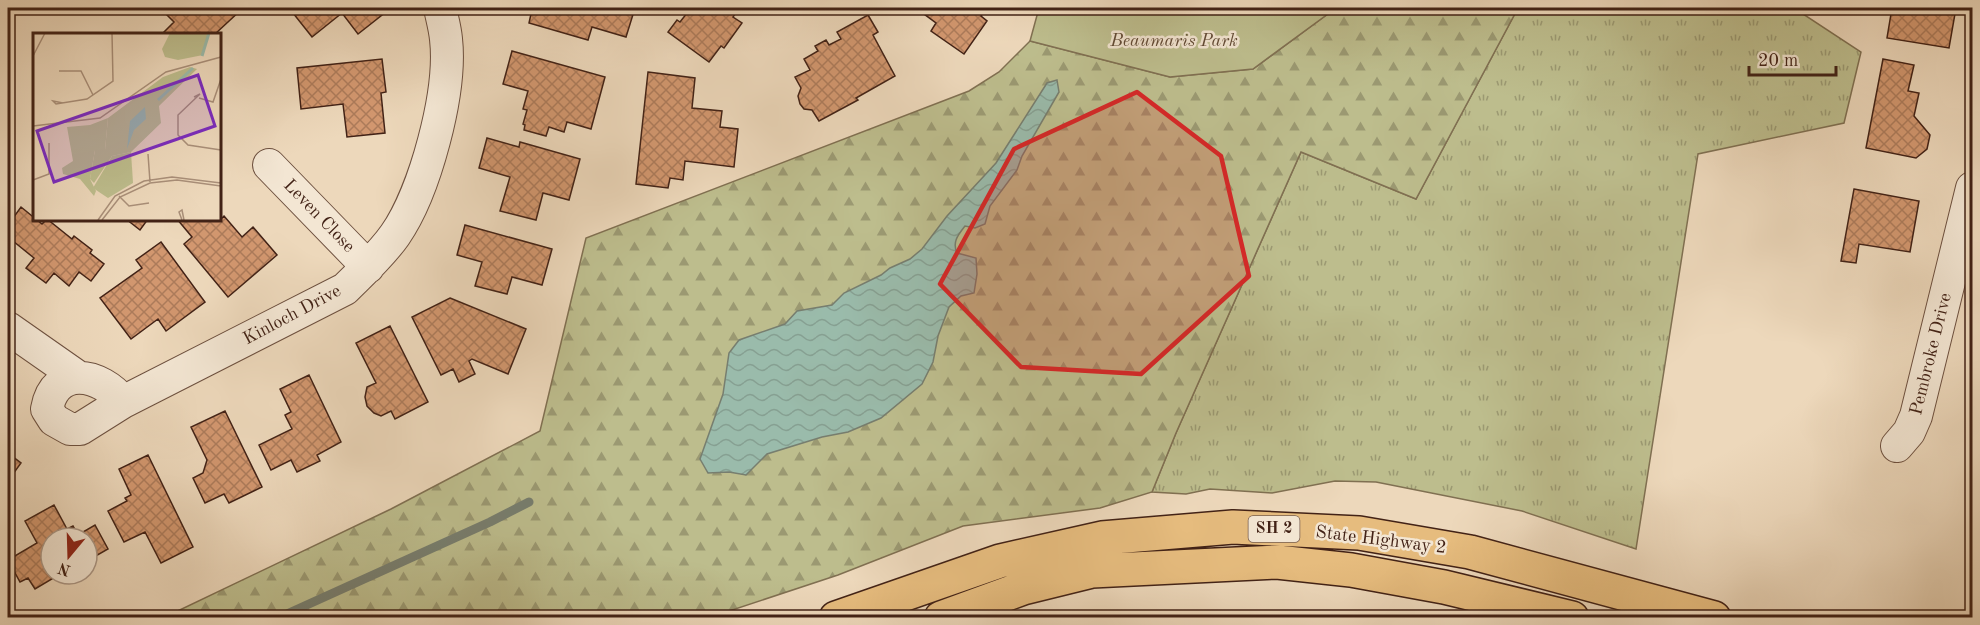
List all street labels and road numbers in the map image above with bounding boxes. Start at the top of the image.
street label: Leven Close [280,176,358,256]
street label: Kinloch Drive [240,282,344,348]
street label: Pembroke Drive [1907,291,1955,417]
road number: SH 2 [1248,516,1300,542]
street label: State Highway 2 [1315,523,1447,557]

